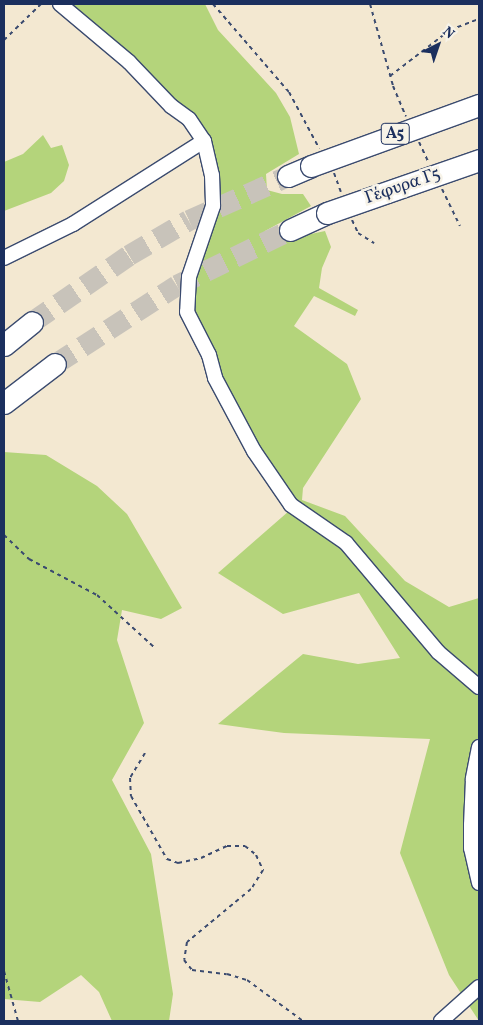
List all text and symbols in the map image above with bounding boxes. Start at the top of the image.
north arrow [413,20,463,70]
text: N [438,23,458,44]
road number: Α5 [380,120,410,148]
street label: Γέφυρα Γ5 [362,164,444,210]

